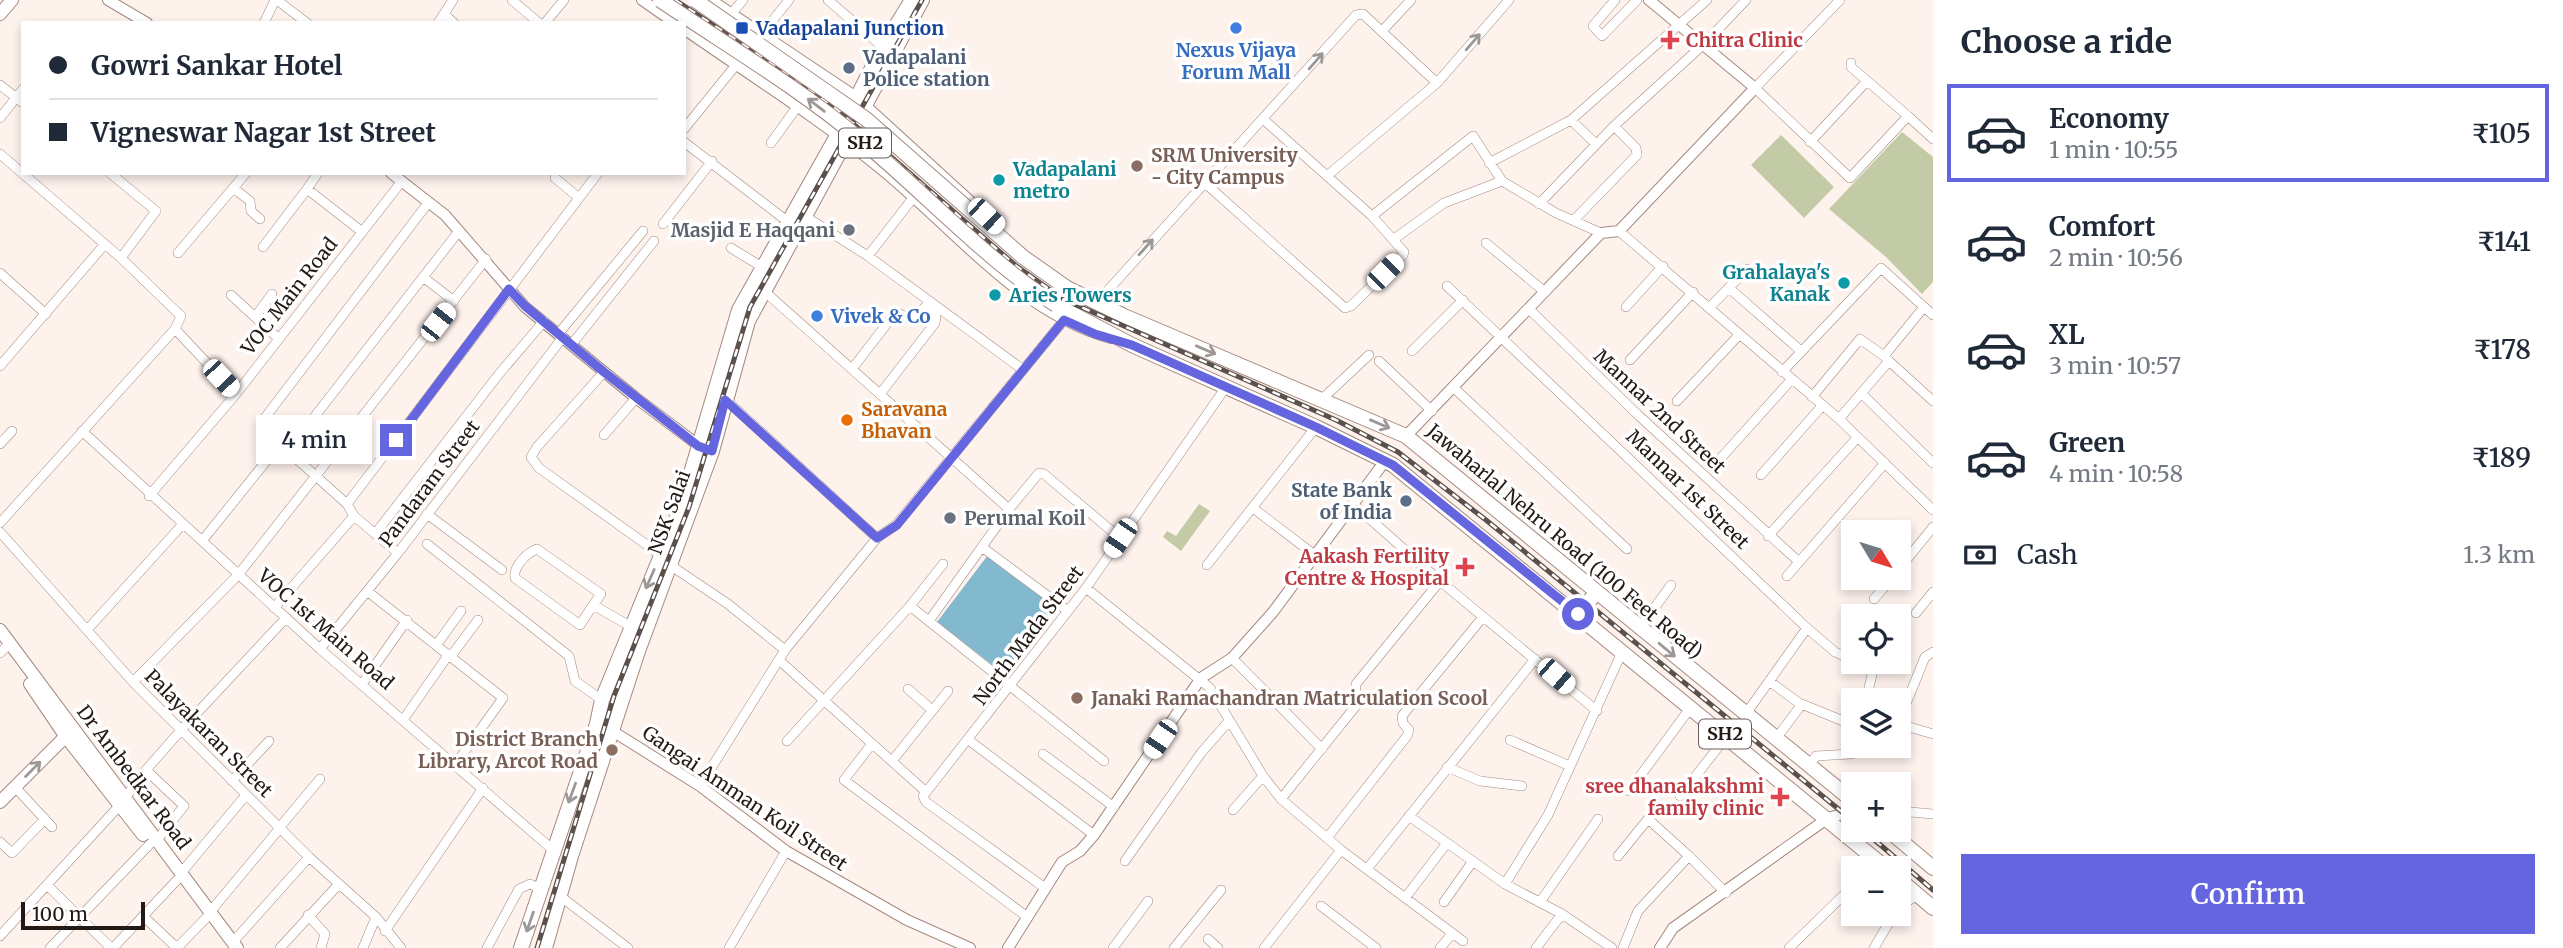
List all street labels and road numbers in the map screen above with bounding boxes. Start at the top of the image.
road number: SH2 [839,128,891,158]
street label: VOC Main Road [235,233,342,360]
street label: Mannar 2nd Street [1589,344,1731,479]
street label: Pandaram Street [373,414,485,551]
street label: Jawaharlal Nehru Road (100 Feet Road) [1421,418,1708,664]
street label: Mannar 1st Street [1622,424,1755,554]
street label: NSK Salai [643,467,695,557]
street label: North Mada Street [968,560,1089,709]
street label: VOC 1st Main Road [252,563,399,694]
street label: Palayakaran Street [140,664,278,802]
street label: Dr Ambedkar Road [72,700,196,854]
street label: Gangai Amman Koil Street [638,720,853,876]
road number: SH2 [1699,720,1751,748]

